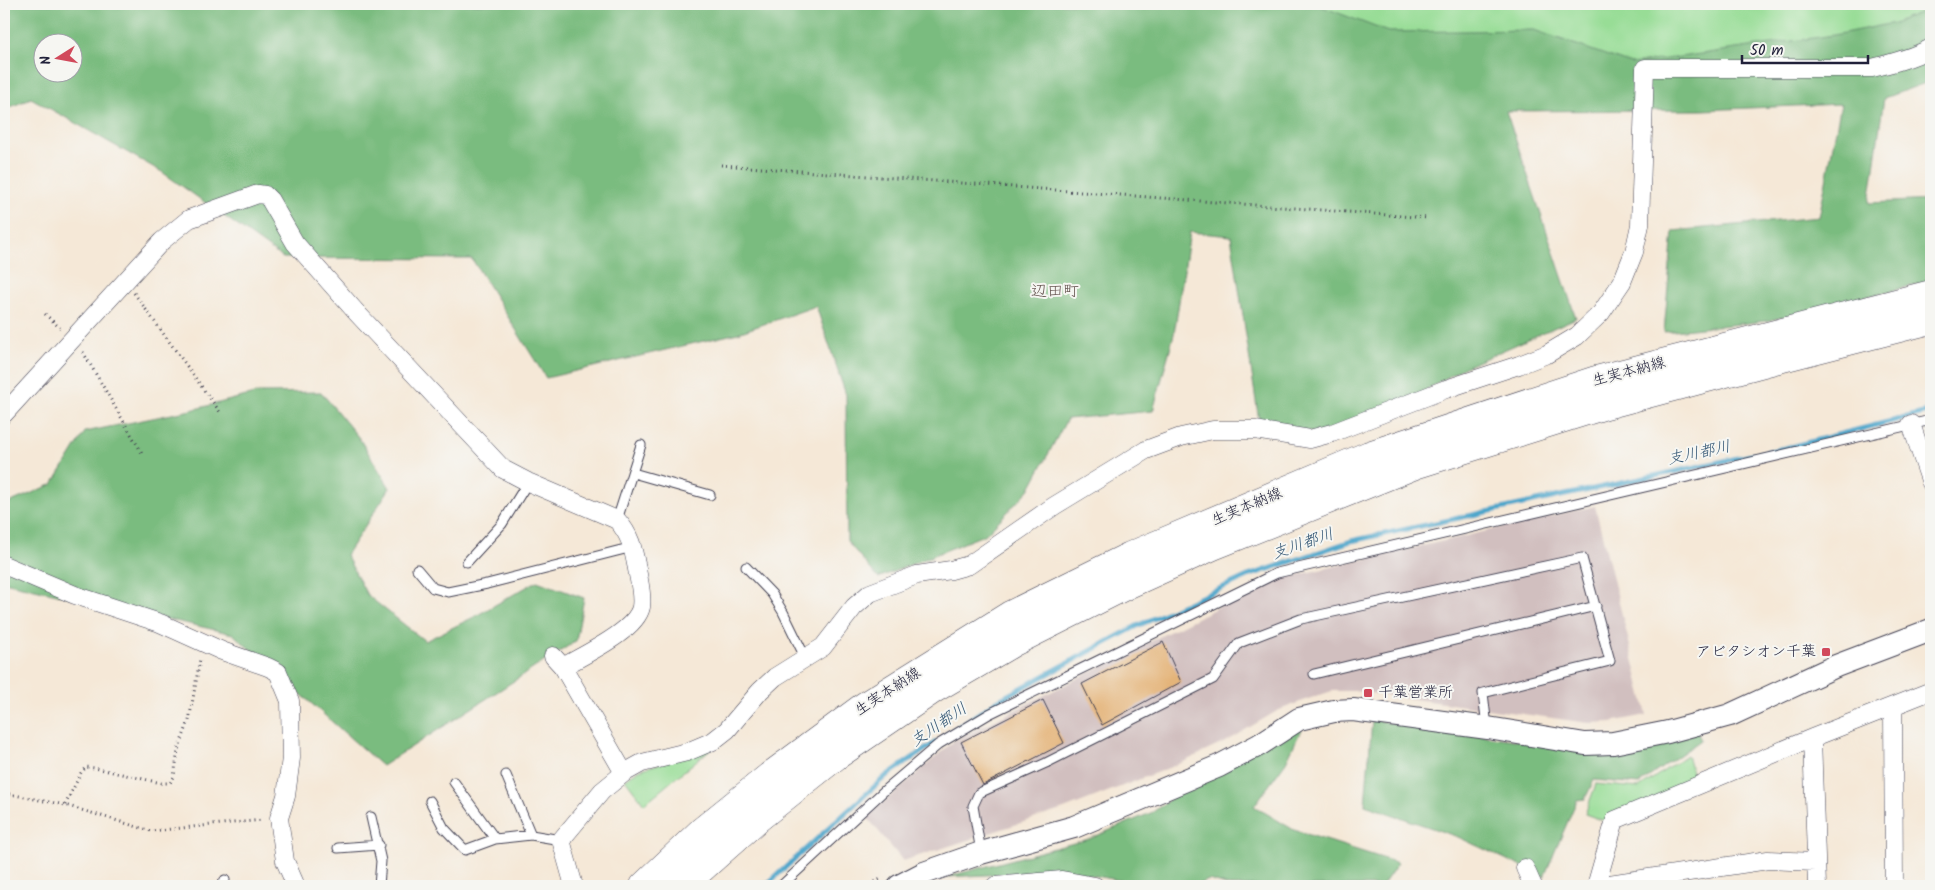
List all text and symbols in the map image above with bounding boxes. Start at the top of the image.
north arrow [32,32,82,82]
scale bar [1742,32,1869,64]
text: 50 m [1750,39,1784,63]
text: N [35,54,58,67]
district label: 辺田町 [1031,279,1079,304]
street label: 生実本納線 [1590,351,1668,393]
water label: 支川都川 [1665,434,1733,472]
street label: 生実本納線 [1208,481,1286,533]
water label: 支川都川 [1269,522,1337,566]
place label: アビタシオン千葉 [1696,640,1816,664]
marker: アビタシオン千葉 [1820,646,1832,658]
street label: 生実本納線 [850,662,926,722]
place label: 千葉営業所 [1378,681,1453,705]
marker: 千葉営業所 [1362,687,1374,699]
water label: 支川都川 [905,697,973,753]

